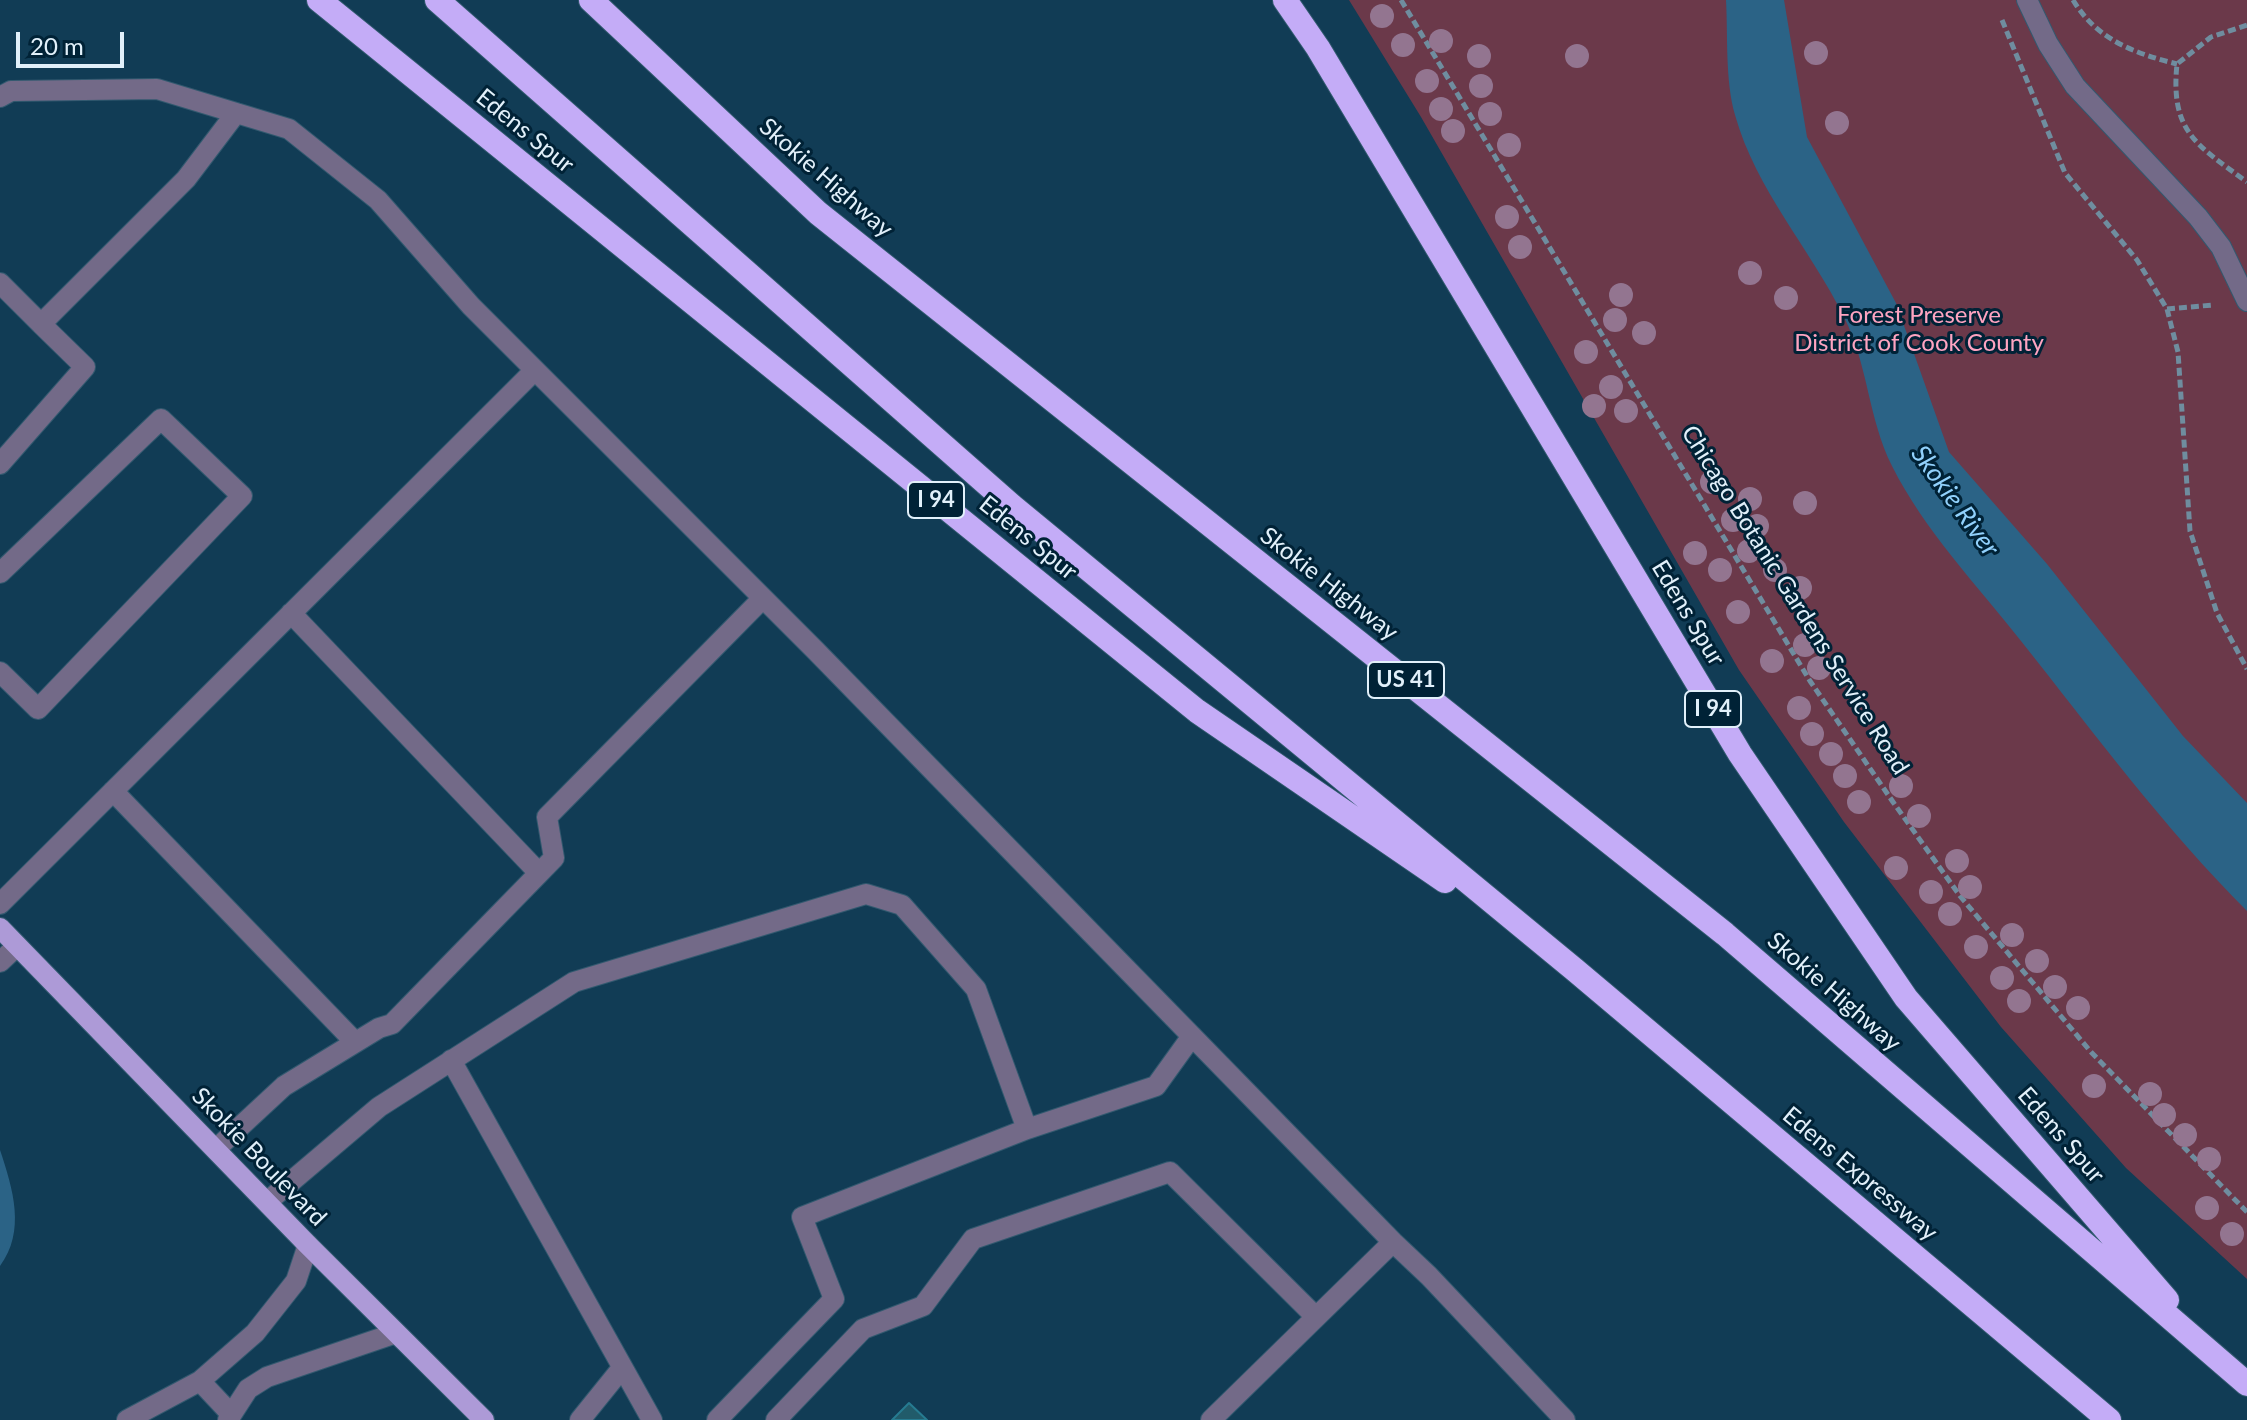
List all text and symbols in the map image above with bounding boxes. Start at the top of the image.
scale bar [20,16,128,66]
text: 20 m [30,31,84,60]
street label: Edens Spur [470,83,580,179]
street label: Skokie Highway [753,112,899,244]
park label: Forest Preserve District of Cook County [1794,301,2044,357]
street label: Chicago Botanic Gardens Service Road [1675,420,1915,780]
water label: Skokie River [1904,439,2006,563]
road number: I 94 [908,482,964,518]
street label: Edens Spur [973,490,1083,586]
street label: Skokie Highway [1254,521,1404,647]
street label: Edens Spur [1645,555,1731,671]
road number: US 41 [1368,662,1444,698]
road number: I 94 [1685,691,1741,727]
street label: Skokie Highway [1761,926,1907,1058]
street label: Edens Spur [2012,1081,2110,1189]
street label: Skokie Boulevard [186,1082,332,1232]
street label: Edens Expressway [1777,1101,1943,1247]

